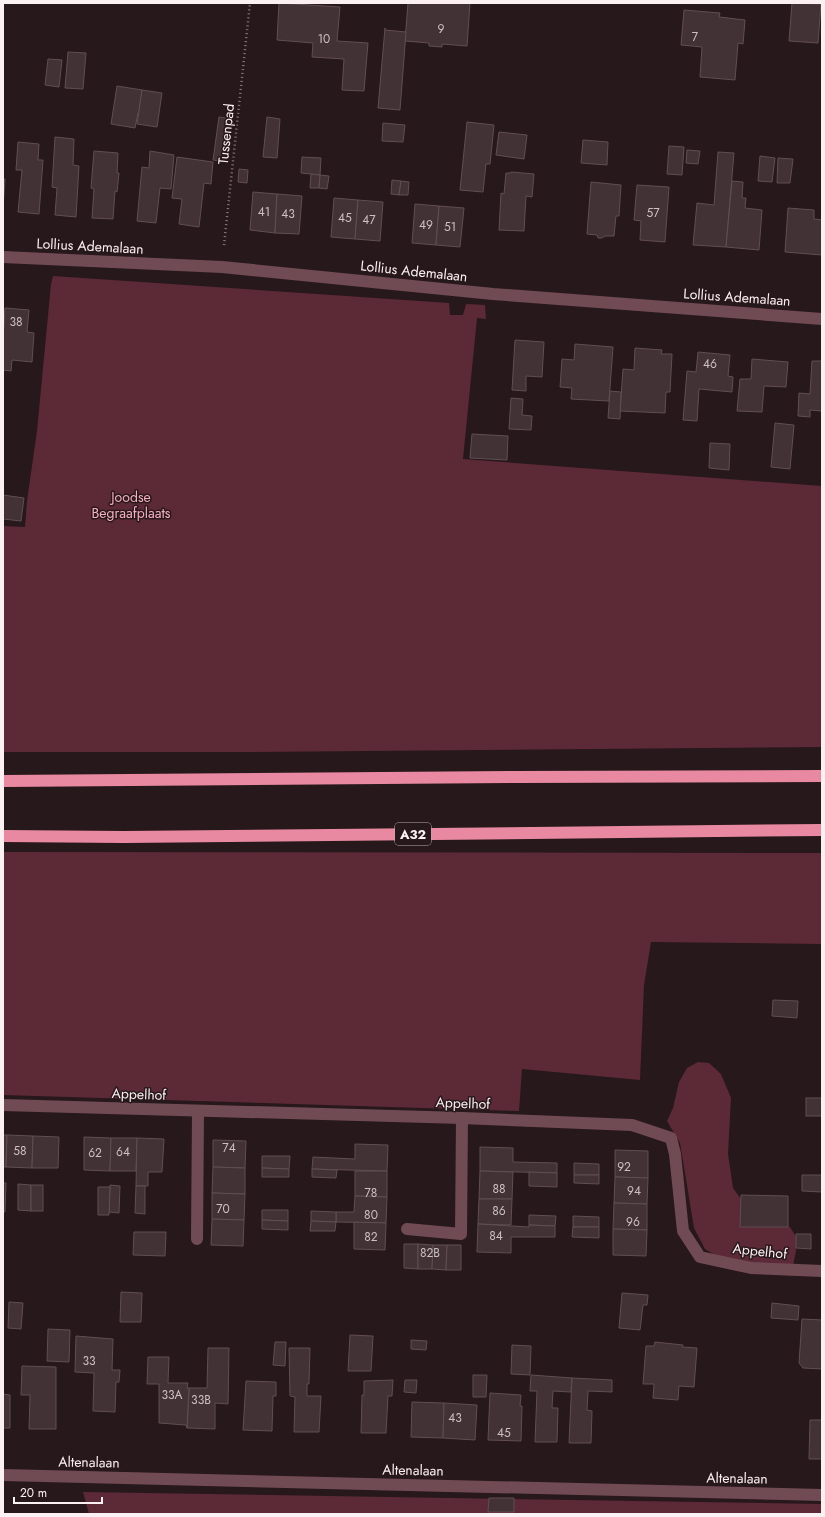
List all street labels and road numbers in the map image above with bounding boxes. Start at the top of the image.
street label: Tussenpad [213,102,239,166]
street label: Lollius Ademalaan [36,233,144,259]
street label: Lollius Ademalaan [360,255,468,287]
street label: Lollius Ademalaan [683,283,791,311]
road number: A32 [395,823,431,845]
street label: Appelhof [111,1083,168,1105]
street label: Appelhof [435,1092,492,1114]
street label: Appelhof [732,1238,789,1264]
street label: Altenalaan [58,1451,120,1473]
street label: Altenalaan [382,1459,444,1481]
street label: Altenalaan [706,1467,768,1489]

